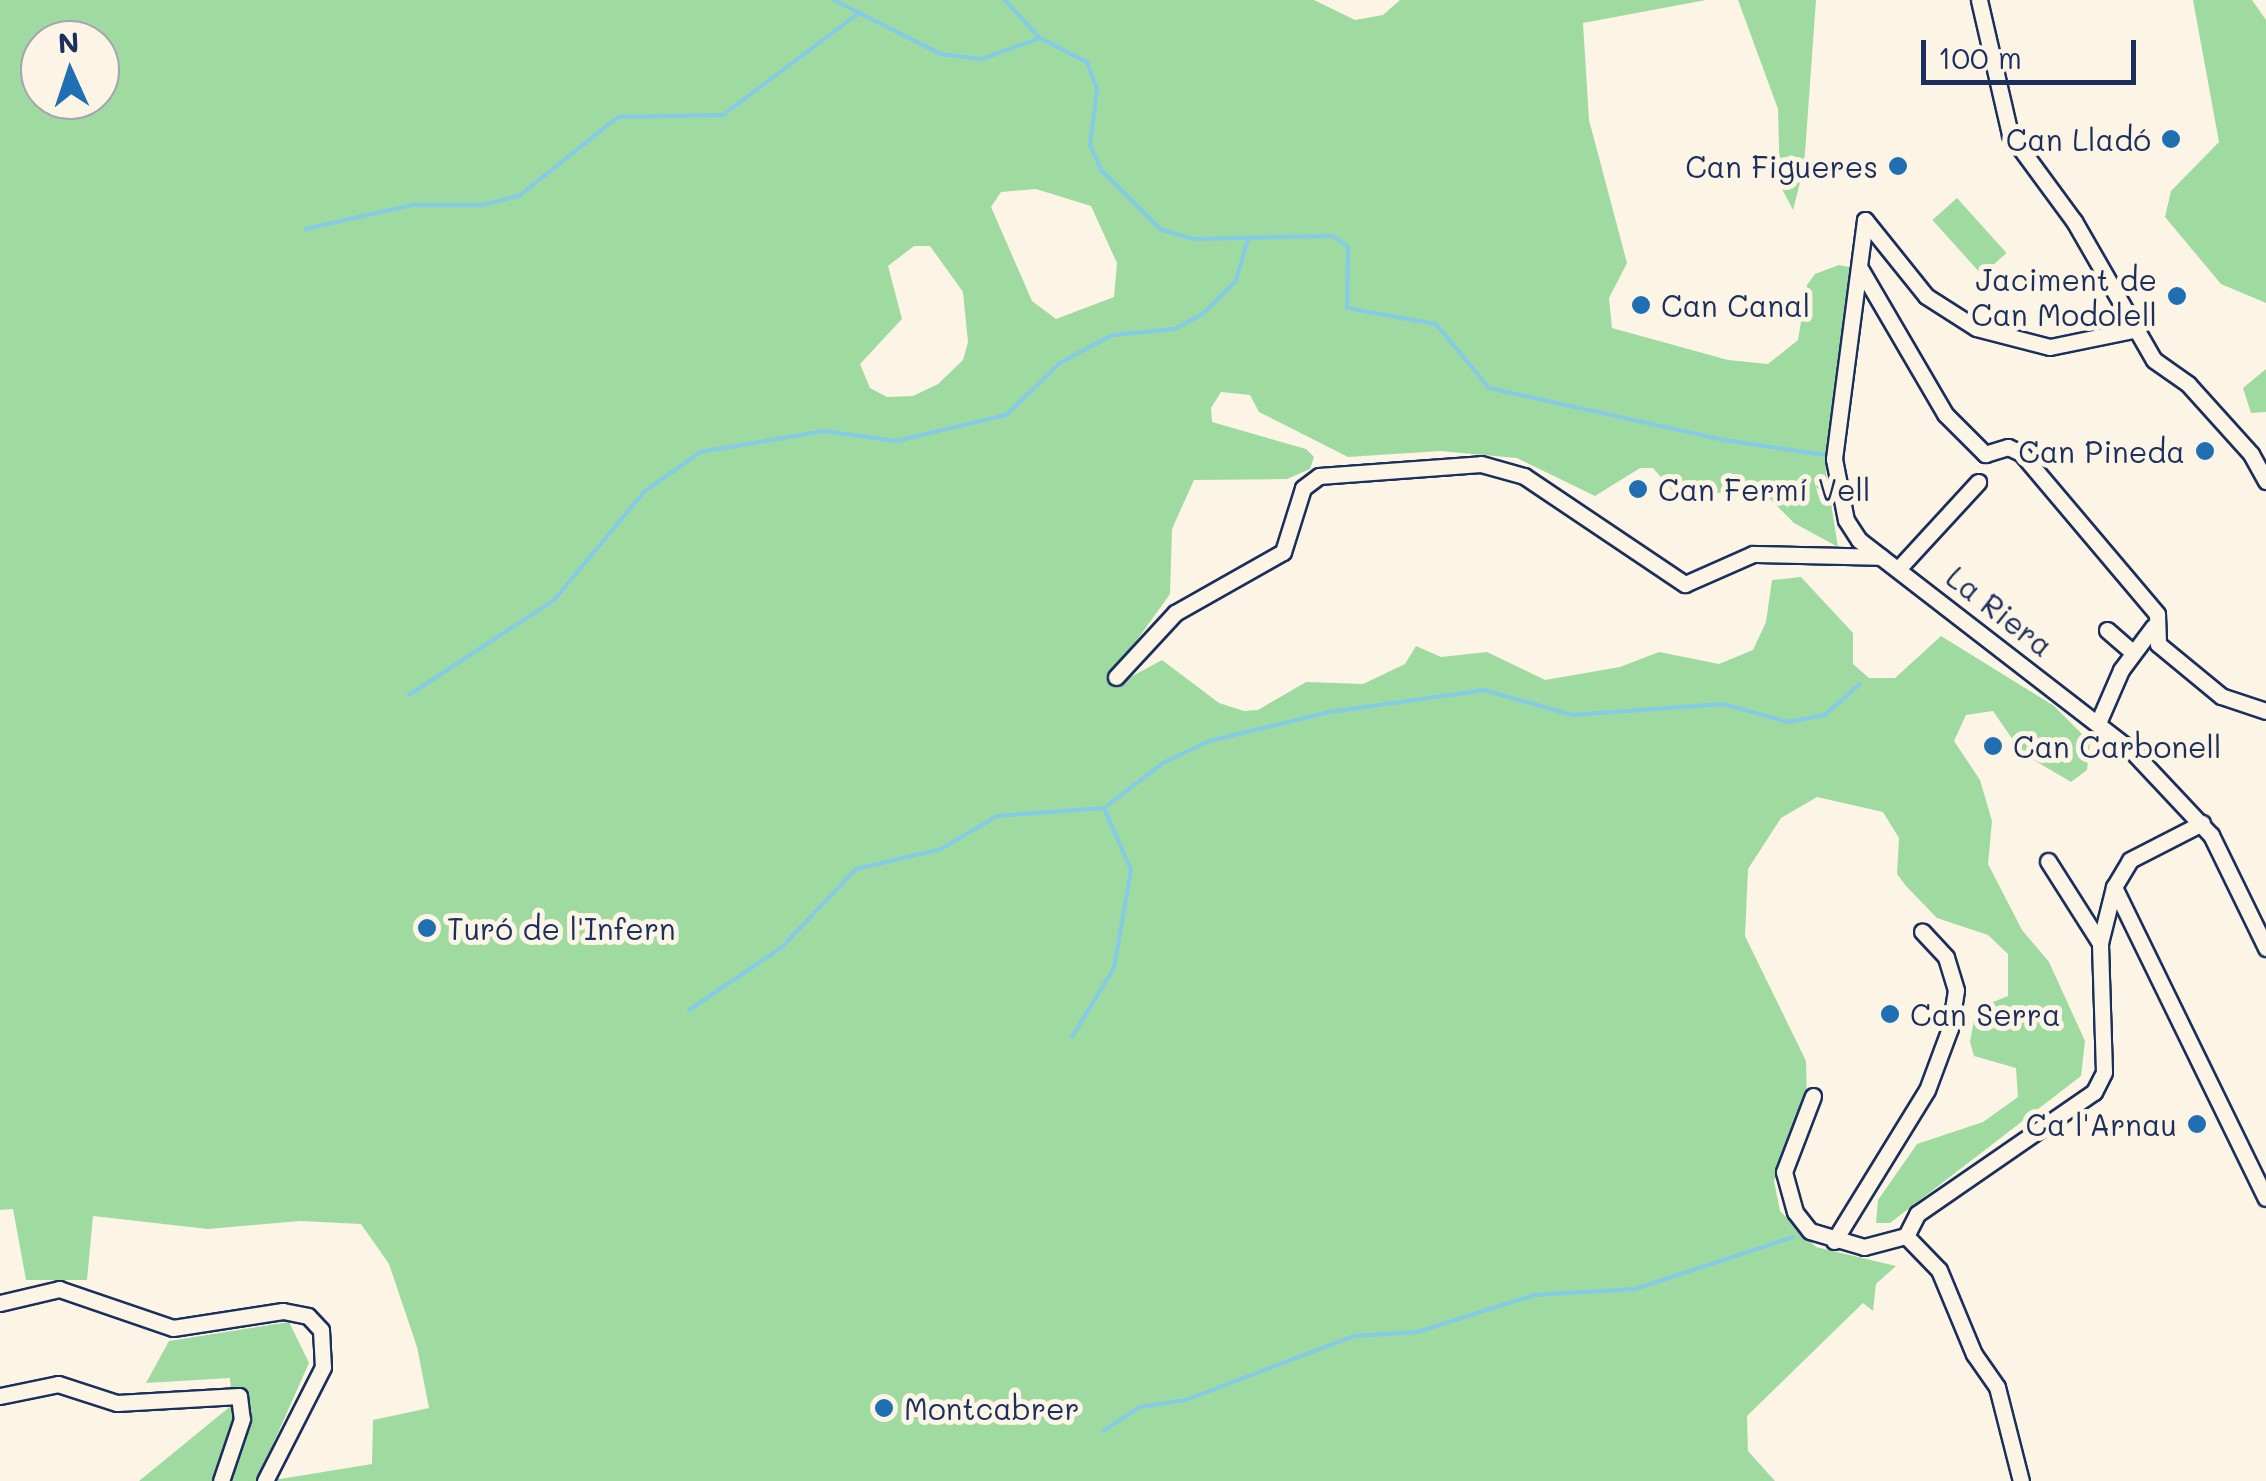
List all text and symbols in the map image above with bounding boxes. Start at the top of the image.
north arrow [20,20,120,120]
scale bar [1926,20,2141,82]
text: N [57,24,80,61]
text: 100 m [1938,37,2022,77]
place label: Can Lladó [2006,121,2151,157]
marker: Can Lladó [2160,128,2182,150]
place label: Can Figueres [1685,148,1878,184]
marker: Can Figueres [1887,155,1909,177]
place label: Jaciment de Can Modolell [1971,261,2157,332]
marker: Jaciment de Can Modolell [2166,285,2188,307]
place label: Can Canal [1661,287,1810,323]
marker: Can Canal [1630,294,1652,316]
place label: Can Pineda [2018,433,2185,469]
marker: Can Pineda [2194,440,2216,462]
place label: Can Fermí Vell [1658,471,1871,507]
marker: Can Fermí Vell [1627,478,1649,500]
street label: La Riera [1940,558,2060,664]
place label: Can Carbonell [2013,728,2222,764]
marker: Can Carbonell [1982,735,2004,757]
place label: Turó de l'Infern [447,910,676,946]
marker: Turó de l'Infern [416,917,438,939]
place label: Can Serra [1910,996,2061,1032]
marker: Can Serra [1879,1003,1901,1025]
place label: Ca l'Arnau [2026,1106,2177,1142]
marker: Ca l'Arnau [2186,1113,2208,1135]
place label: Montcabrer [904,1390,1080,1426]
marker: Montcabrer [873,1397,895,1419]

